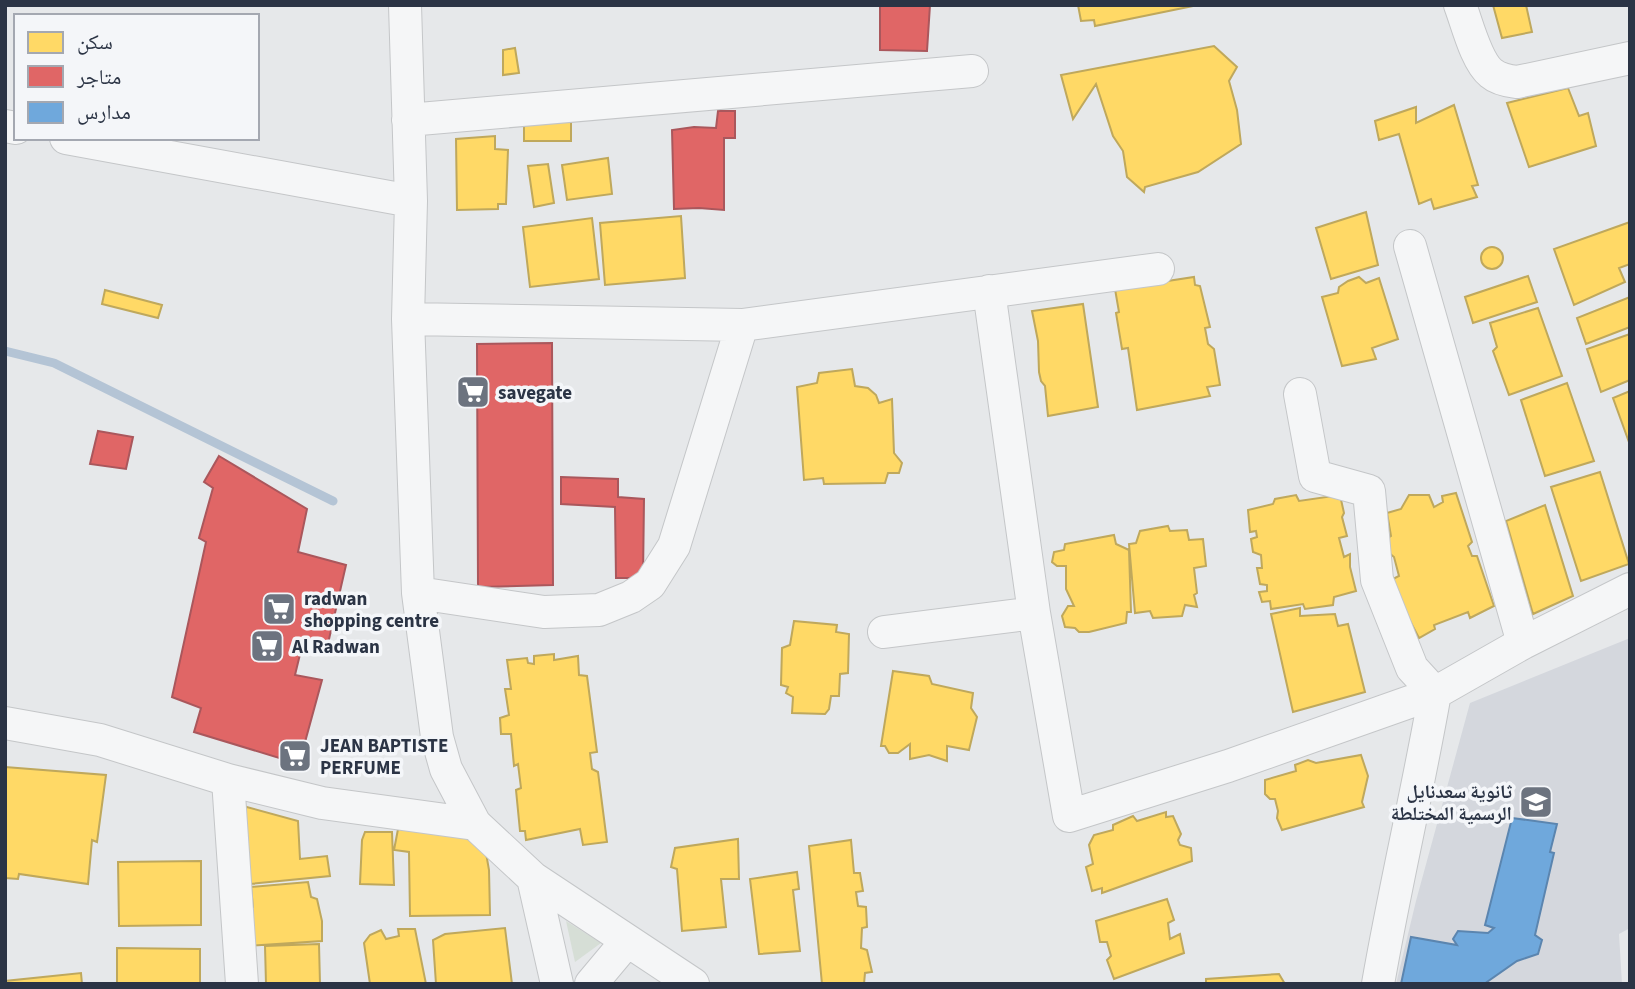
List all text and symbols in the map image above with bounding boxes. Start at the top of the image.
legend [14,14,259,140]
text: سكن [77,27,113,57]
text: متاجر [76,62,121,92]
text: مدارس [77,97,131,127]
supermarket icon: savegate [454,373,492,411]
place label: savegate [498,380,572,407]
place label: radwan shopping centre [304,586,439,635]
supermarket icon: radwan shopping centre [260,590,298,628]
supermarket icon: Al Radwan [248,627,286,665]
place label: Al Radwan [291,634,380,661]
place label: JEAN BAPTISTE PERFUME [320,733,448,782]
supermarket icon: JEAN BAPTISTE PERFUME [276,737,314,775]
place label: ثانوية سعدنايل الرسمية المختلطة [1391,779,1513,828]
school or university icon: ثانوية سعدنايل الرسمية المختلطة [1517,783,1555,821]

